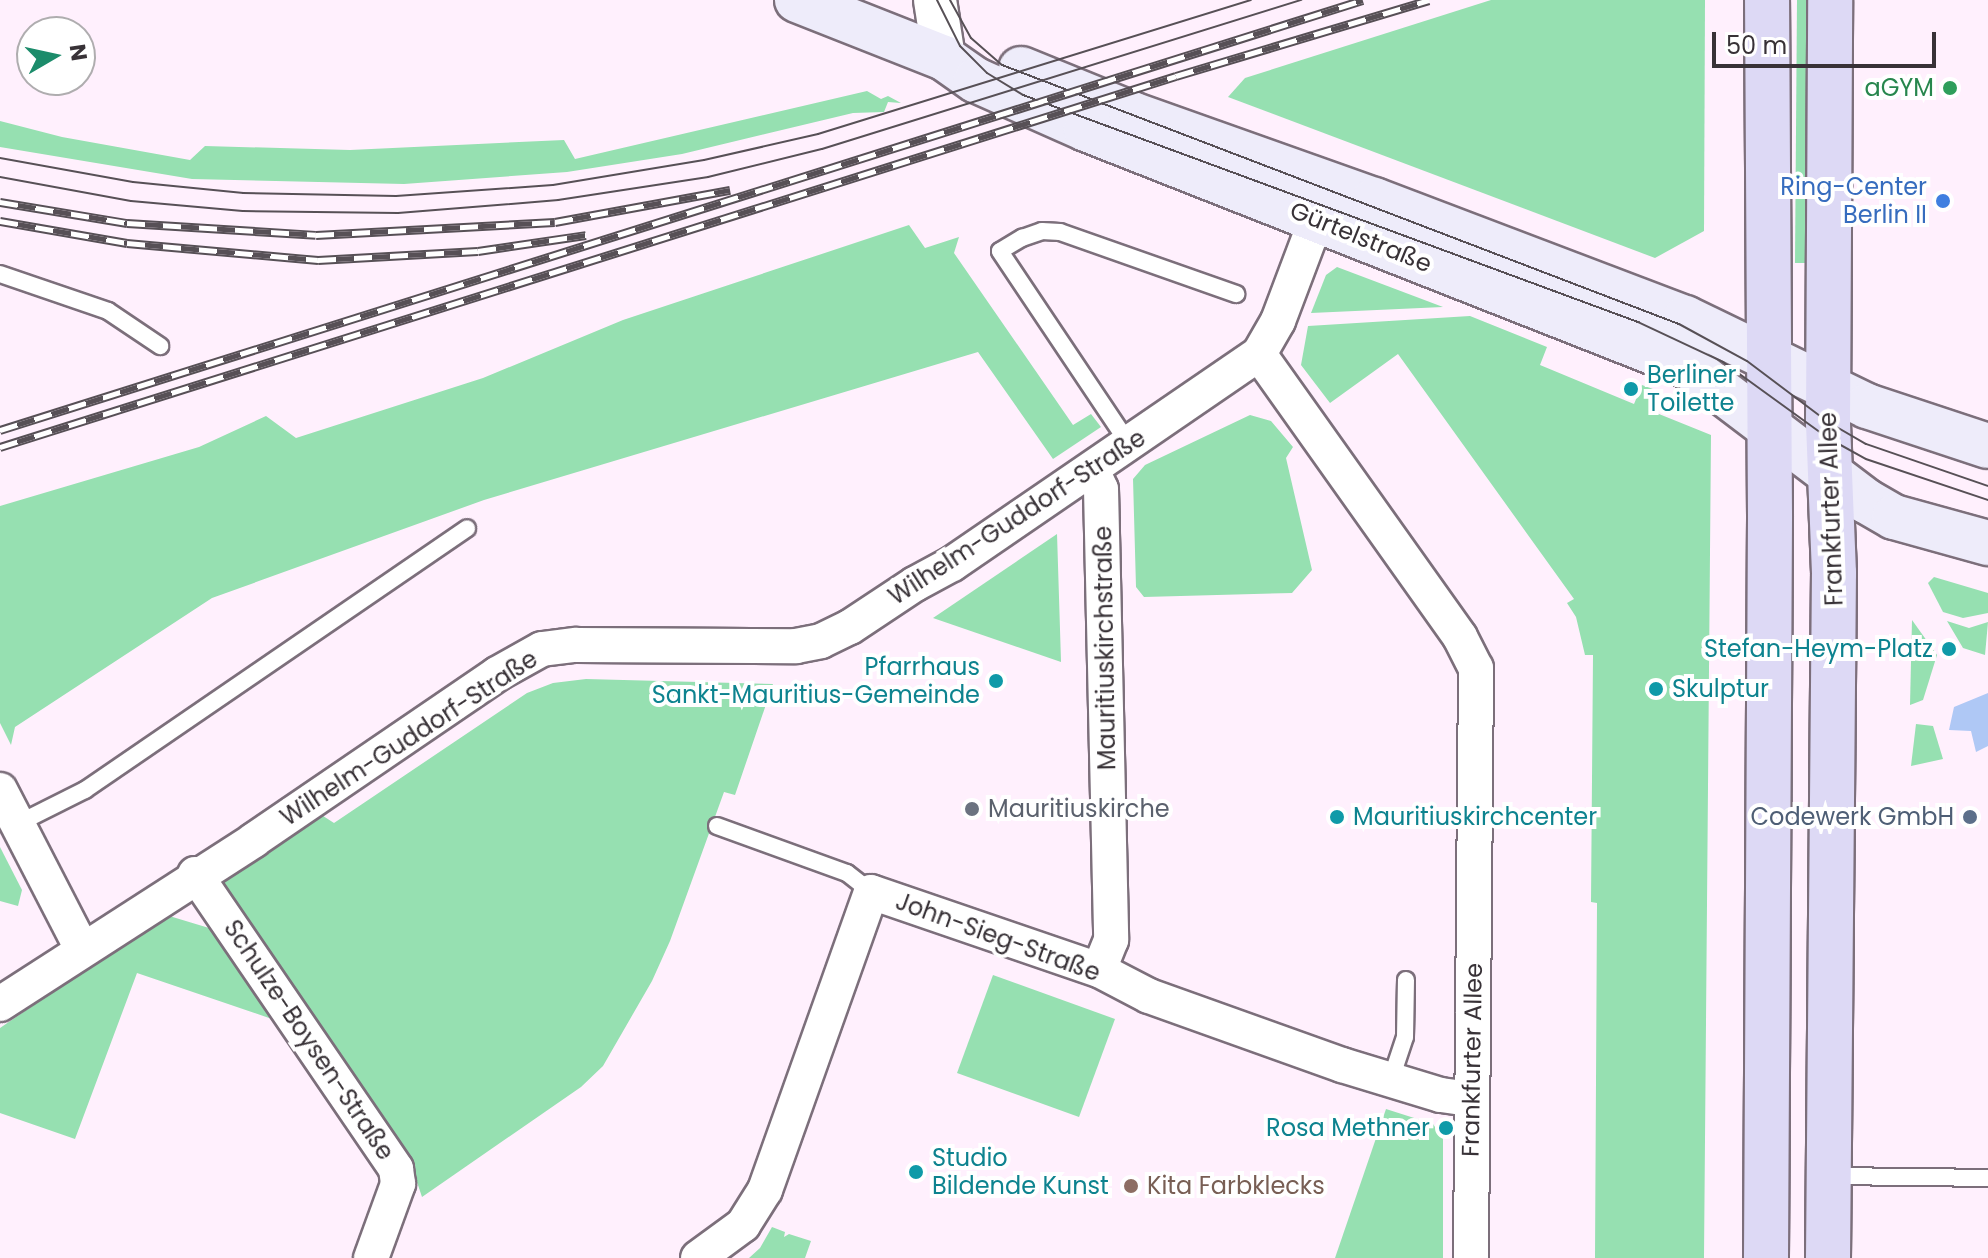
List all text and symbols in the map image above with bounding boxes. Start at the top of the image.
north arrow [16,16,96,96]
scale bar [1716,16,1940,66]
text: 50 m [1726,29,1787,62]
text: N [62,42,95,63]
place label: aGYM [1864,74,1934,102]
marker: aGYM [1941,79,1959,97]
place label: Ring-Center Berlin II [1780,173,1927,229]
marker: Ring-Center Berlin II [1934,192,1952,210]
street label: Gürtelstraße [1286,196,1436,278]
place label: Berliner Toilette [1647,361,1737,417]
marker: Berliner Toilette [1622,380,1640,398]
street label: Frankfurter Allee [1813,412,1849,606]
street label: Wilhelm-Guddorf-Straße [883,423,1151,611]
street label: Mauritiuskirchstraße [1088,526,1122,770]
place label: Stefan-Heym-Platz [1704,635,1933,663]
marker: Stefan-Heym-Platz [1940,640,1958,658]
street label: Wilhelm-Guddorf-Straße [275,644,543,832]
place label: Pfarrhaus Sankt-Mauritius-Gemeinde [652,653,980,709]
marker: Pfarrhaus Sankt-Mauritius-Gemeinde [987,672,1005,690]
place label: Skulptur [1672,675,1769,703]
marker: Skulptur [1647,680,1665,698]
place label: Mauritiuskirche [988,795,1170,823]
marker: Mauritiuskirche [963,800,981,818]
place label: Mauritiuskirchcenter [1353,803,1597,831]
place label: Codewerk GmbH [1751,803,1954,831]
marker: Mauritiuskirchcenter [1328,808,1346,826]
marker: Codewerk GmbH [1961,808,1979,826]
street label: John-Sieg-Straße [892,887,1104,987]
street label: Schulze-Boysen-Straße [218,915,400,1165]
street label: Frankfurter Allee [1456,963,1488,1157]
place label: Rosa Methner [1266,1114,1430,1142]
marker: Rosa Methner [1437,1119,1455,1137]
place label: Studio Bildende Kunst [932,1144,1109,1200]
marker: Studio Bildende Kunst [907,1163,925,1181]
place label: Kita Farbklecks [1147,1172,1325,1200]
marker: Kita Farbklecks [1122,1177,1140,1195]

